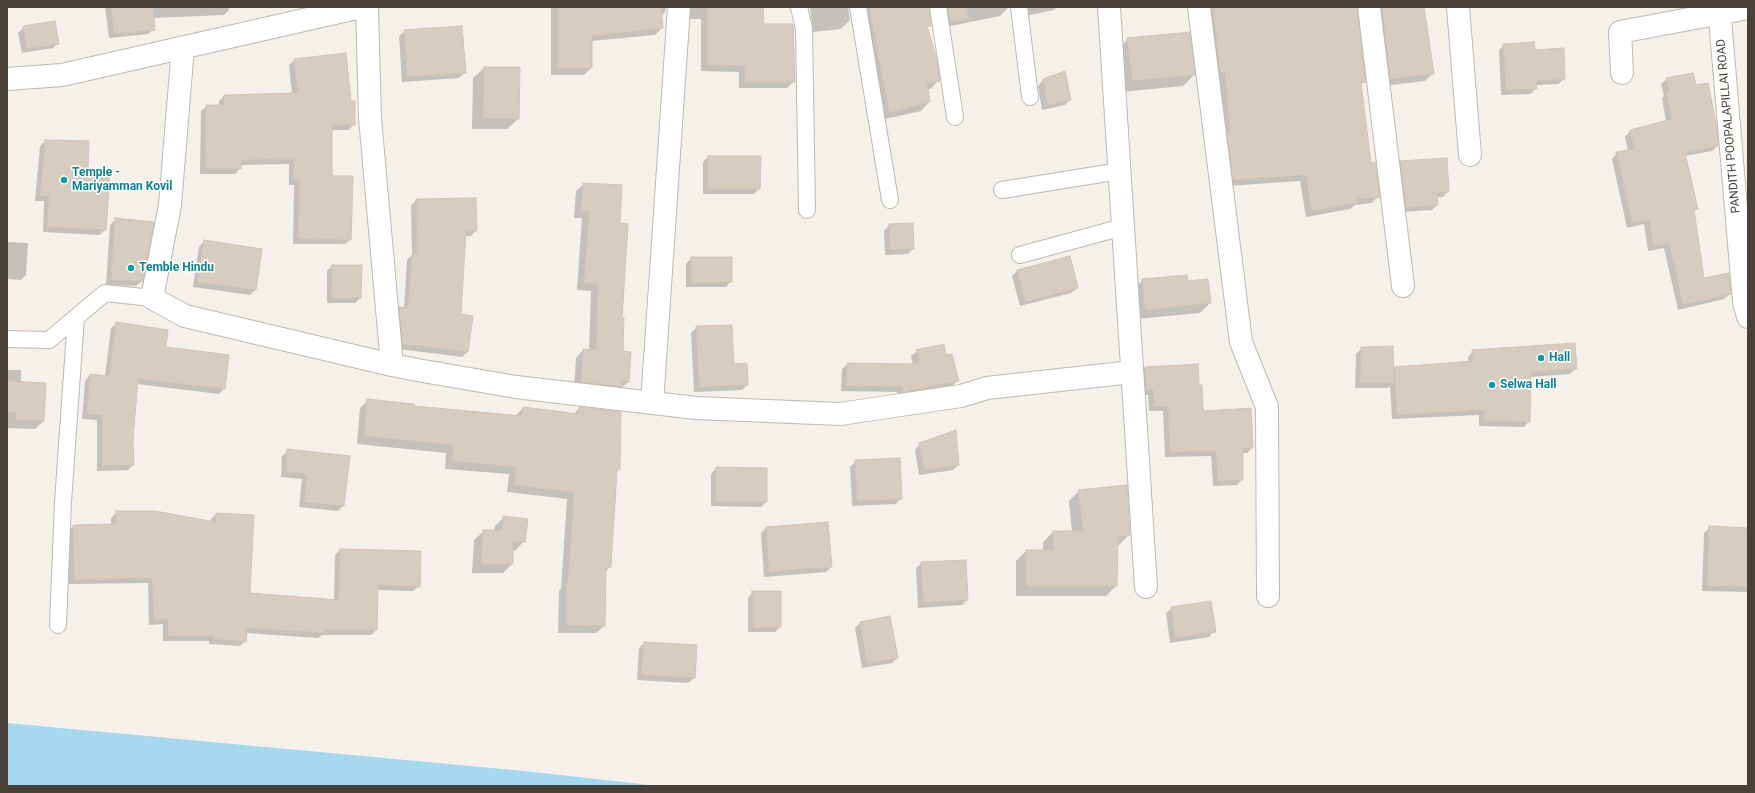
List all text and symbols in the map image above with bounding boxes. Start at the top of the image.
street label: PANDITH POOPALAPILLAI ROAD [1714,38,1744,214]
place label: Temple - Mariyamman Kovil [72,166,172,194]
marker: Temple - Mariyamman Kovil [59,175,69,185]
place label: Temble Hindu [139,261,214,275]
marker: Temble Hindu [126,263,136,273]
place label: Hall [1549,351,1570,365]
marker: Hall [1536,353,1546,363]
place label: Selwa Hall [1500,378,1557,392]
marker: Selwa Hall [1487,380,1497,390]

